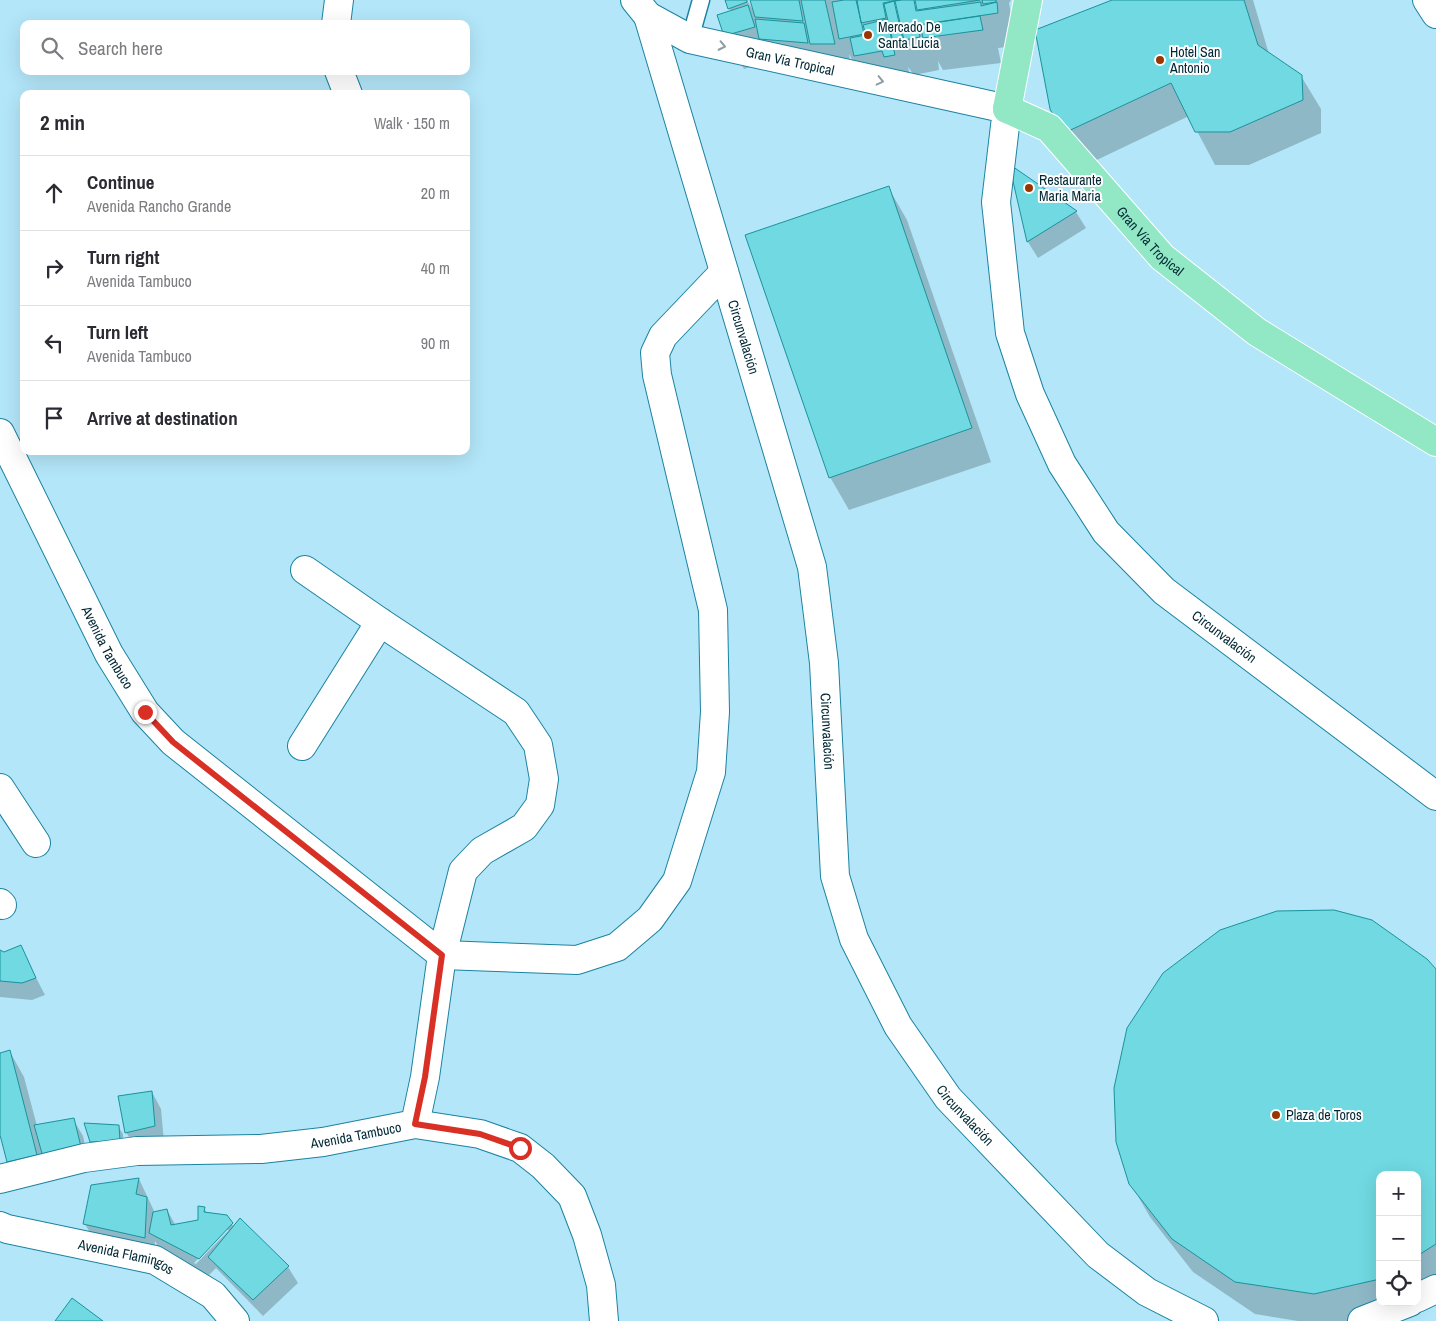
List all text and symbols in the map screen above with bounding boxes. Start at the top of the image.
place label: Mercado De Santa Lucia [878,18,941,52]
search box [20,20,470,75]
marker: Mercado De Santa Lucia [862,29,874,41]
icon: search [38,34,66,62]
text: Search here [78,35,163,61]
one-way arrow [717,40,726,51]
street label: Gran Vía Tropical [744,43,836,80]
place label: Hotel San Antonio [1169,43,1220,77]
marker: Hotel San Antonio [1154,54,1166,66]
one-way arrow [876,75,885,86]
text: 2 min [40,108,85,137]
text: Walk · 150 m [374,112,450,134]
text: Continue [87,169,155,195]
place label: Restaurante Maria Maria [1039,171,1102,205]
icon: ahead [40,179,68,207]
text: 20 m [421,182,450,204]
marker: Restaurante Maria Maria [1023,182,1035,194]
text: Avenida Rancho Grande [87,195,231,217]
street label: Gran Vía Tropical [1113,203,1187,280]
text: Turn right [87,244,159,270]
icon: right [40,254,68,282]
text: 40 m [421,257,450,279]
text: Avenida Tambuco [87,270,192,292]
street label: Circunvalación [724,298,763,376]
text: Turn left [87,319,148,345]
icon: left [40,329,68,357]
text: 90 m [421,332,450,354]
text: Avenida Tambuco [87,345,192,367]
icon: arrive [40,404,68,432]
text: Arrive at destination [87,405,238,431]
street label: Avenida Tambuco [77,602,137,692]
street label: Circunvalación [1188,606,1260,667]
street label: Circunvalación [817,693,838,770]
route end [134,701,157,724]
street label: Circunvalación [932,1081,998,1149]
place label: Plaza de Toros [1286,1106,1362,1124]
marker: Plaza de Toros [1270,1109,1282,1121]
street label: Avenida Tambuco [309,1118,403,1152]
route start [509,1137,532,1160]
map controls [1376,1171,1421,1306]
button: + [1376,1171,1421,1216]
button: − [1376,1216,1421,1261]
street label: Avenida Flamingos [76,1235,177,1278]
button: locate [1376,1261,1421,1306]

